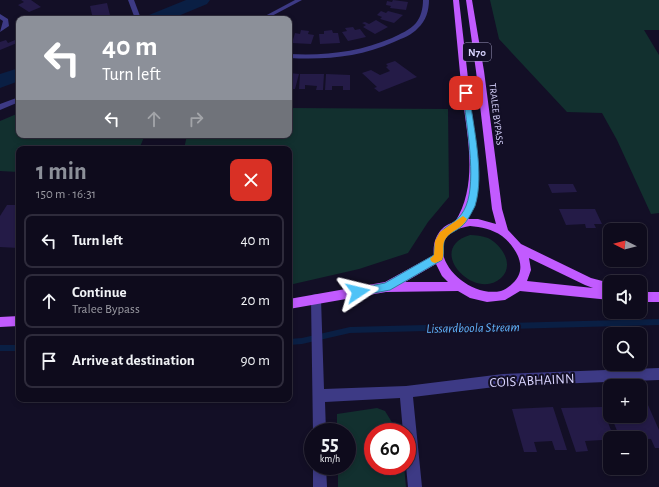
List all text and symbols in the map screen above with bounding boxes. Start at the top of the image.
icon: left [36,32,88,84]
text: 40 m [102,33,158,61]
road number: N70 [463,43,491,61]
text: Turn left [102,66,161,84]
pin [449,76,483,110]
icon: arrive [455,82,477,104]
street label: TRALEE BYPASS [487,83,505,146]
icon: left [101,108,123,130]
icon: ahead [143,108,165,130]
icon: right [185,108,207,130]
button: close [230,159,272,201]
text: 1 min [36,160,87,184]
text: 150 m · 16:31 [36,188,96,201]
north arrow [603,223,647,267]
map controls [603,223,647,475]
icon: left [38,230,60,252]
text: Turn left [72,233,123,248]
text: 40 m [240,233,270,248]
position arrow [337,271,379,313]
button: sound [603,275,647,319]
text: Continue [72,285,127,300]
icon: ahead [38,290,60,312]
text: 20 m [241,293,270,308]
text: Tralee Bypass [72,303,140,316]
water label: Lissardboola Stream [426,321,520,336]
button: search [603,327,647,371]
icon: arrive [38,350,60,372]
text: Arrive at destination [72,353,195,368]
text: 90 m [241,353,270,368]
street label: COIS ABHAINN [489,372,575,390]
button: + [603,379,647,423]
speed limit sign: 60 [364,423,416,475]
button: − [603,431,647,475]
text: 55 [321,434,339,454]
text: km/h [320,454,340,464]

